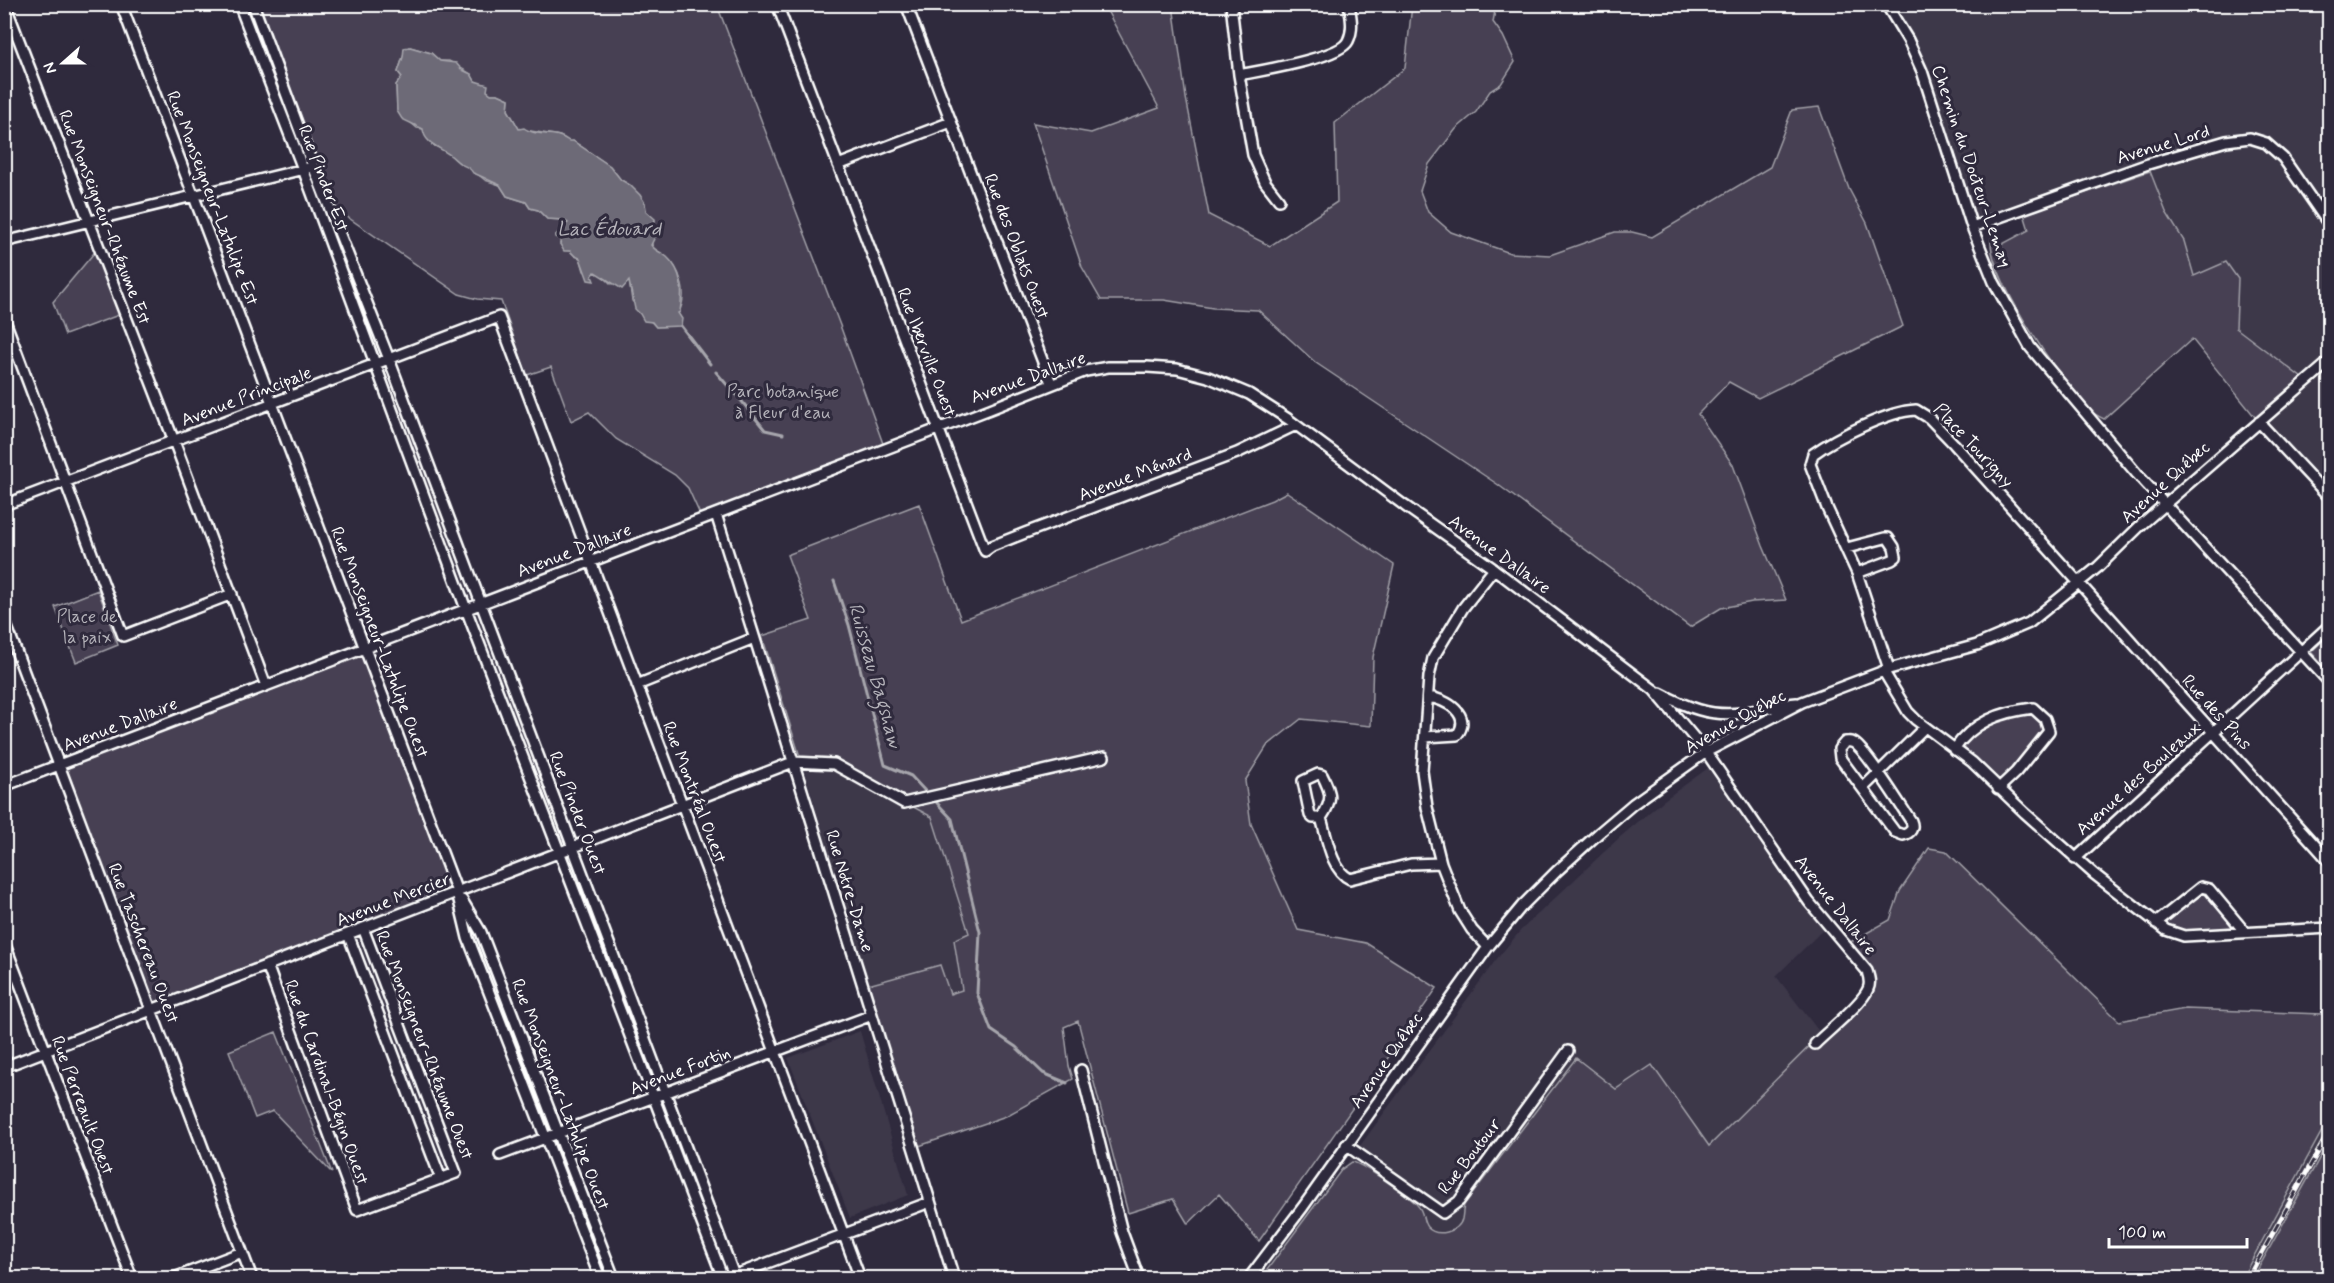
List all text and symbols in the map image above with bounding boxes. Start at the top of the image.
north arrow [33,33,93,93]
text: N [39,59,62,77]
street label: Chemin du Docteur-Lemay [1925,62,2017,271]
street label: Rue Monseigneur-Latulipe Est [160,88,264,309]
street label: Rue Monseigneur-Rhéaume Est [52,107,156,329]
street label: Avenue Lord [2114,119,2213,170]
street label: Rue Pinder Est [292,122,355,236]
street label: Rue des Oblats Ouest [977,170,1055,323]
water label: Lac Édouard [557,216,663,243]
street label: Rue Iberville Ouest [890,285,962,421]
street label: Avenue Dallaire [967,346,1089,410]
street label: Avenue Principale [178,361,315,433]
park label: Parc botanique à Fleur d'eau [727,380,839,425]
street label: Place Tourigny [1927,398,2019,494]
street label: Avenue Québec [2116,436,2215,529]
street label: Avenue Ménard [1075,442,1196,508]
street label: Avenue Dallaire [1443,510,1555,600]
street label: Avenue Dallaire [514,518,635,584]
street label: Rue Monseigneur-Latulipe Ouest [324,523,434,762]
water label: Ruisseau Bagshaw [839,600,908,753]
park label: Place de la paix [56,605,118,650]
street label: Rue des Pins [2176,670,2257,756]
street label: Avenue Québec [1681,684,1790,760]
street label: Avenue Dallaire [60,692,181,758]
street label: Avenue des Bouleaux [2071,716,2206,841]
street label: Rue Montréal Ouest [656,718,732,867]
street label: Rue Pinder Ouest [543,748,612,879]
street label: Rue Notre-Dame [819,827,879,955]
street label: Avenue Dallaire [1788,851,1882,961]
street label: Rue Taschereau Ouest [101,860,185,1027]
street label: Avenue Mercier [333,867,454,933]
street label: Rue Monseigneur-Rhéaume Ouest [369,928,479,1164]
street label: Rue Monseigneur-Latulipe Ouest [505,975,615,1214]
street label: Rue du Cardinal-Bégin Ouest [278,977,374,1189]
street label: Avenue Québec [1345,1008,1429,1113]
street label: Rue Perreault Ouest [45,1033,120,1179]
street label: Avenue Fortin [626,1041,734,1101]
street label: Rue Boutour [1433,1113,1507,1199]
scale bar [2109,1211,2247,1249]
text: 100 m [2118,1221,2166,1245]

